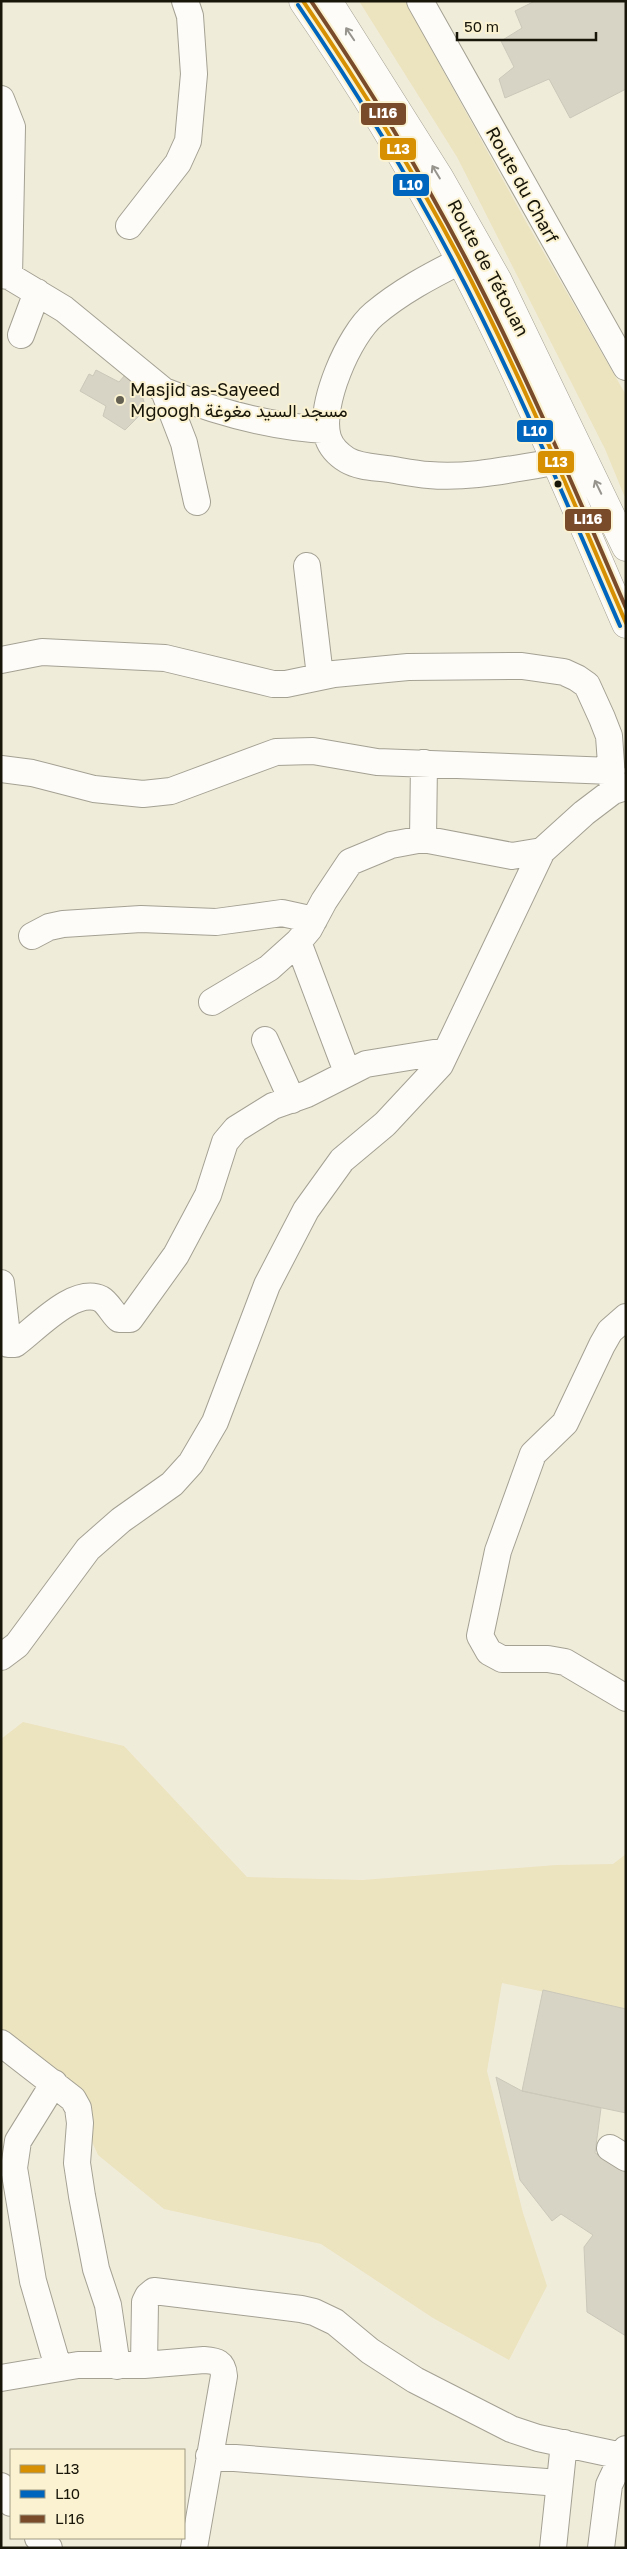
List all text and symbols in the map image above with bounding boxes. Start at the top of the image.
scale bar [457,10,596,42]
text: 50 m [464,17,499,35]
one-way arrow [345,27,355,41]
line badge: LI16 [360,102,407,126]
text: LI16 [369,104,398,121]
street label: Route du Charf [482,122,564,247]
line badge: L13 [379,137,417,161]
text: L13 [386,140,410,157]
one-way arrow [430,165,440,179]
line badge: L10 [392,173,430,197]
text: L10 [399,176,423,193]
street label: Route de Tétouan [443,195,534,340]
place label: Masjid as-Sayeed Mgoogh مسجد السيد مغوغة [130,378,348,422]
marker: Masjid as-Sayeed Mgoogh مسجد السيد مغوغة [114,394,126,406]
line badge: L10 [516,419,554,443]
text: L10 [523,422,547,439]
line badge: L13 [537,450,575,474]
text: L13 [544,453,568,470]
unlabelled marker [553,479,563,489]
one-way arrow [593,480,602,495]
line badge: LI16 [564,508,612,532]
text: LI16 [574,510,603,527]
legend [10,2449,185,2539]
text: L13 [55,2459,80,2477]
text: L10 [55,2484,80,2502]
text: LI16 [55,2509,85,2527]

